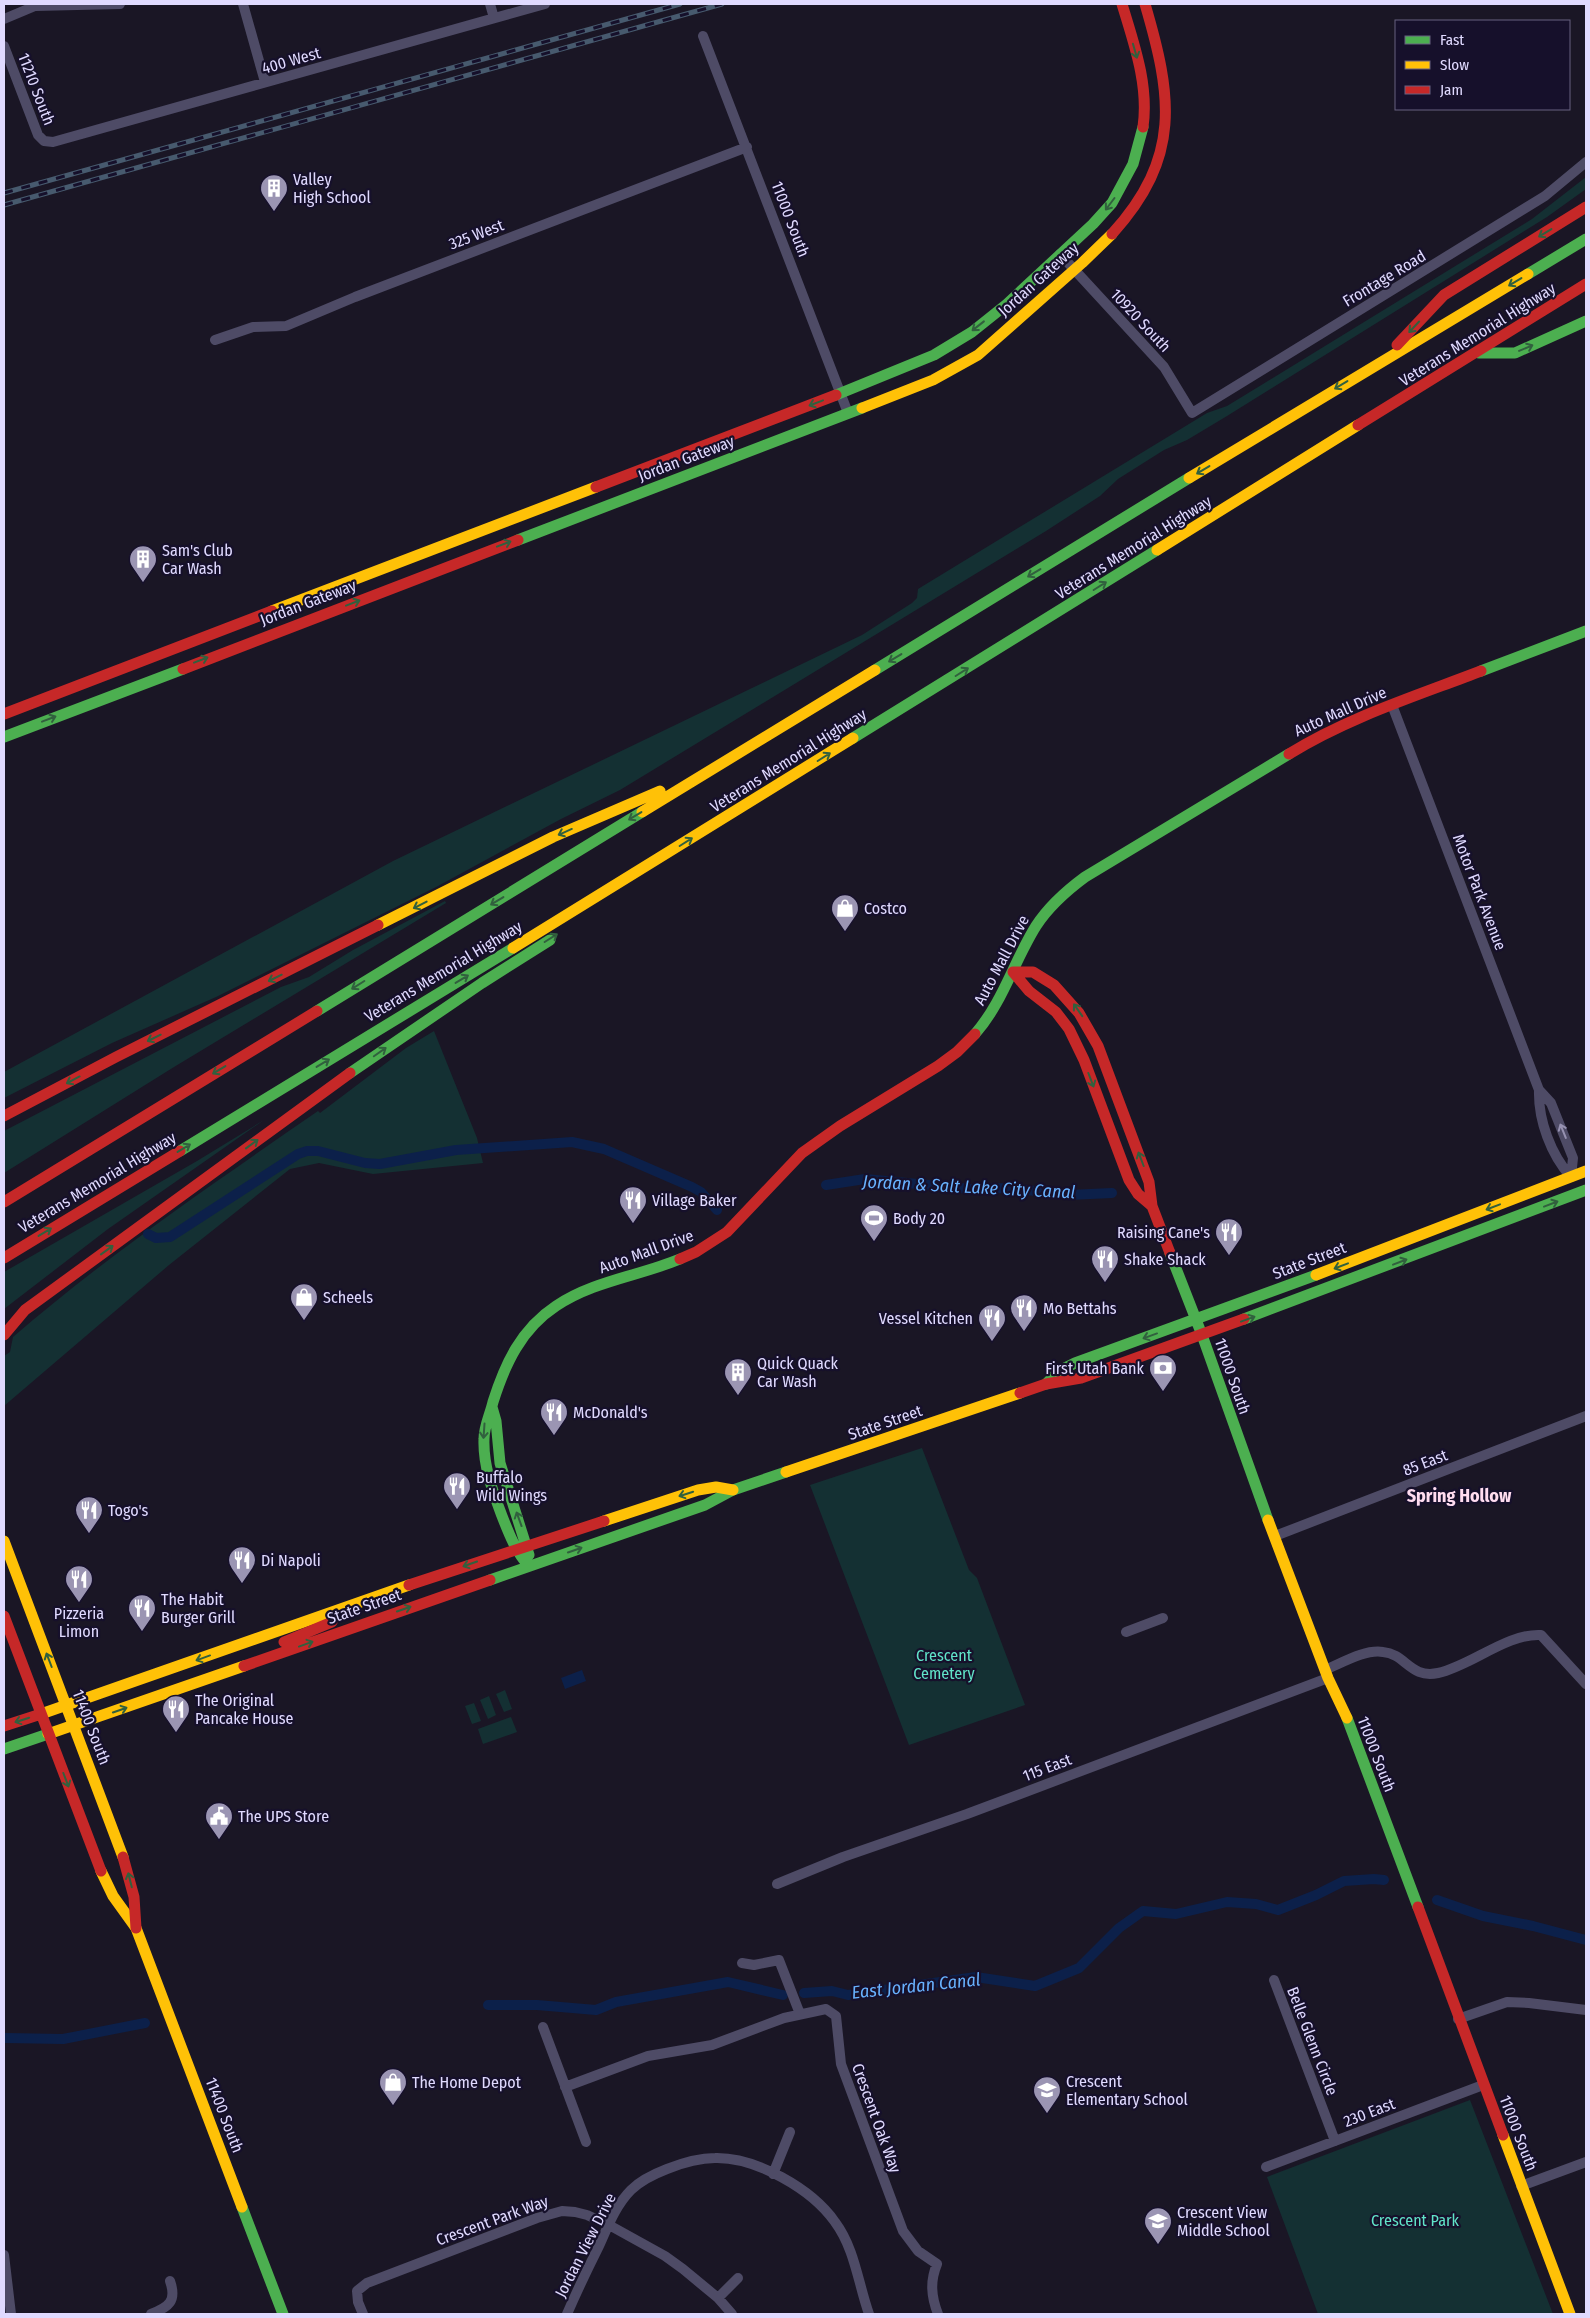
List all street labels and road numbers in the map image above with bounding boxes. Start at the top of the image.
street label: 400 West [260,43,323,78]
street label: 11210 South [14,50,59,128]
street label: 11000 South [767,179,814,260]
street label: 325 West [446,215,507,254]
street label: Jordan Gateway [994,238,1083,320]
street label: Frontage Road [1339,246,1429,311]
street label: Veterans Memorial Highway [1396,278,1560,390]
street label: 10920 South [1107,285,1175,356]
street label: Jordan Gateway [635,431,738,486]
street label: Veterans Memorial Highway [1052,491,1216,603]
street label: Jordan Gateway [257,575,360,630]
street label: Auto Mall Drive [1291,683,1389,740]
street label: Veterans Memorial Highway [707,704,871,816]
street label: Motor Park Avenue [1449,831,1510,953]
street label: Auto Mall Drive [970,912,1033,1008]
street label: Veterans Memorial Highway [361,916,526,1026]
street label: Veterans Memorial Highway [15,1127,180,1237]
street label: Auto Mall Drive [596,1226,696,1277]
street label: State Street [1270,1238,1349,1283]
street label: 11000 South [1211,1336,1254,1417]
street label: State Street [846,1401,925,1444]
street label: 85 East [1400,1445,1451,1480]
street label: State Street [325,1585,404,1628]
street label: 11400 South [69,1687,115,1767]
street label: 11000 South [1353,1714,1400,1795]
street label: 115 East [1020,1749,1075,1785]
street label: Belle Glenn Circle [1283,1984,1342,2098]
street label: Crescent Oak Way [848,2061,905,2176]
street label: 11400 South [202,2075,248,2155]
street label: 11000 South [1495,2093,1542,2174]
street label: 230 East [1341,2094,1398,2131]
street label: Jordan View Drive [551,2190,620,2301]
street label: Crescent Park Way [433,2191,552,2250]

